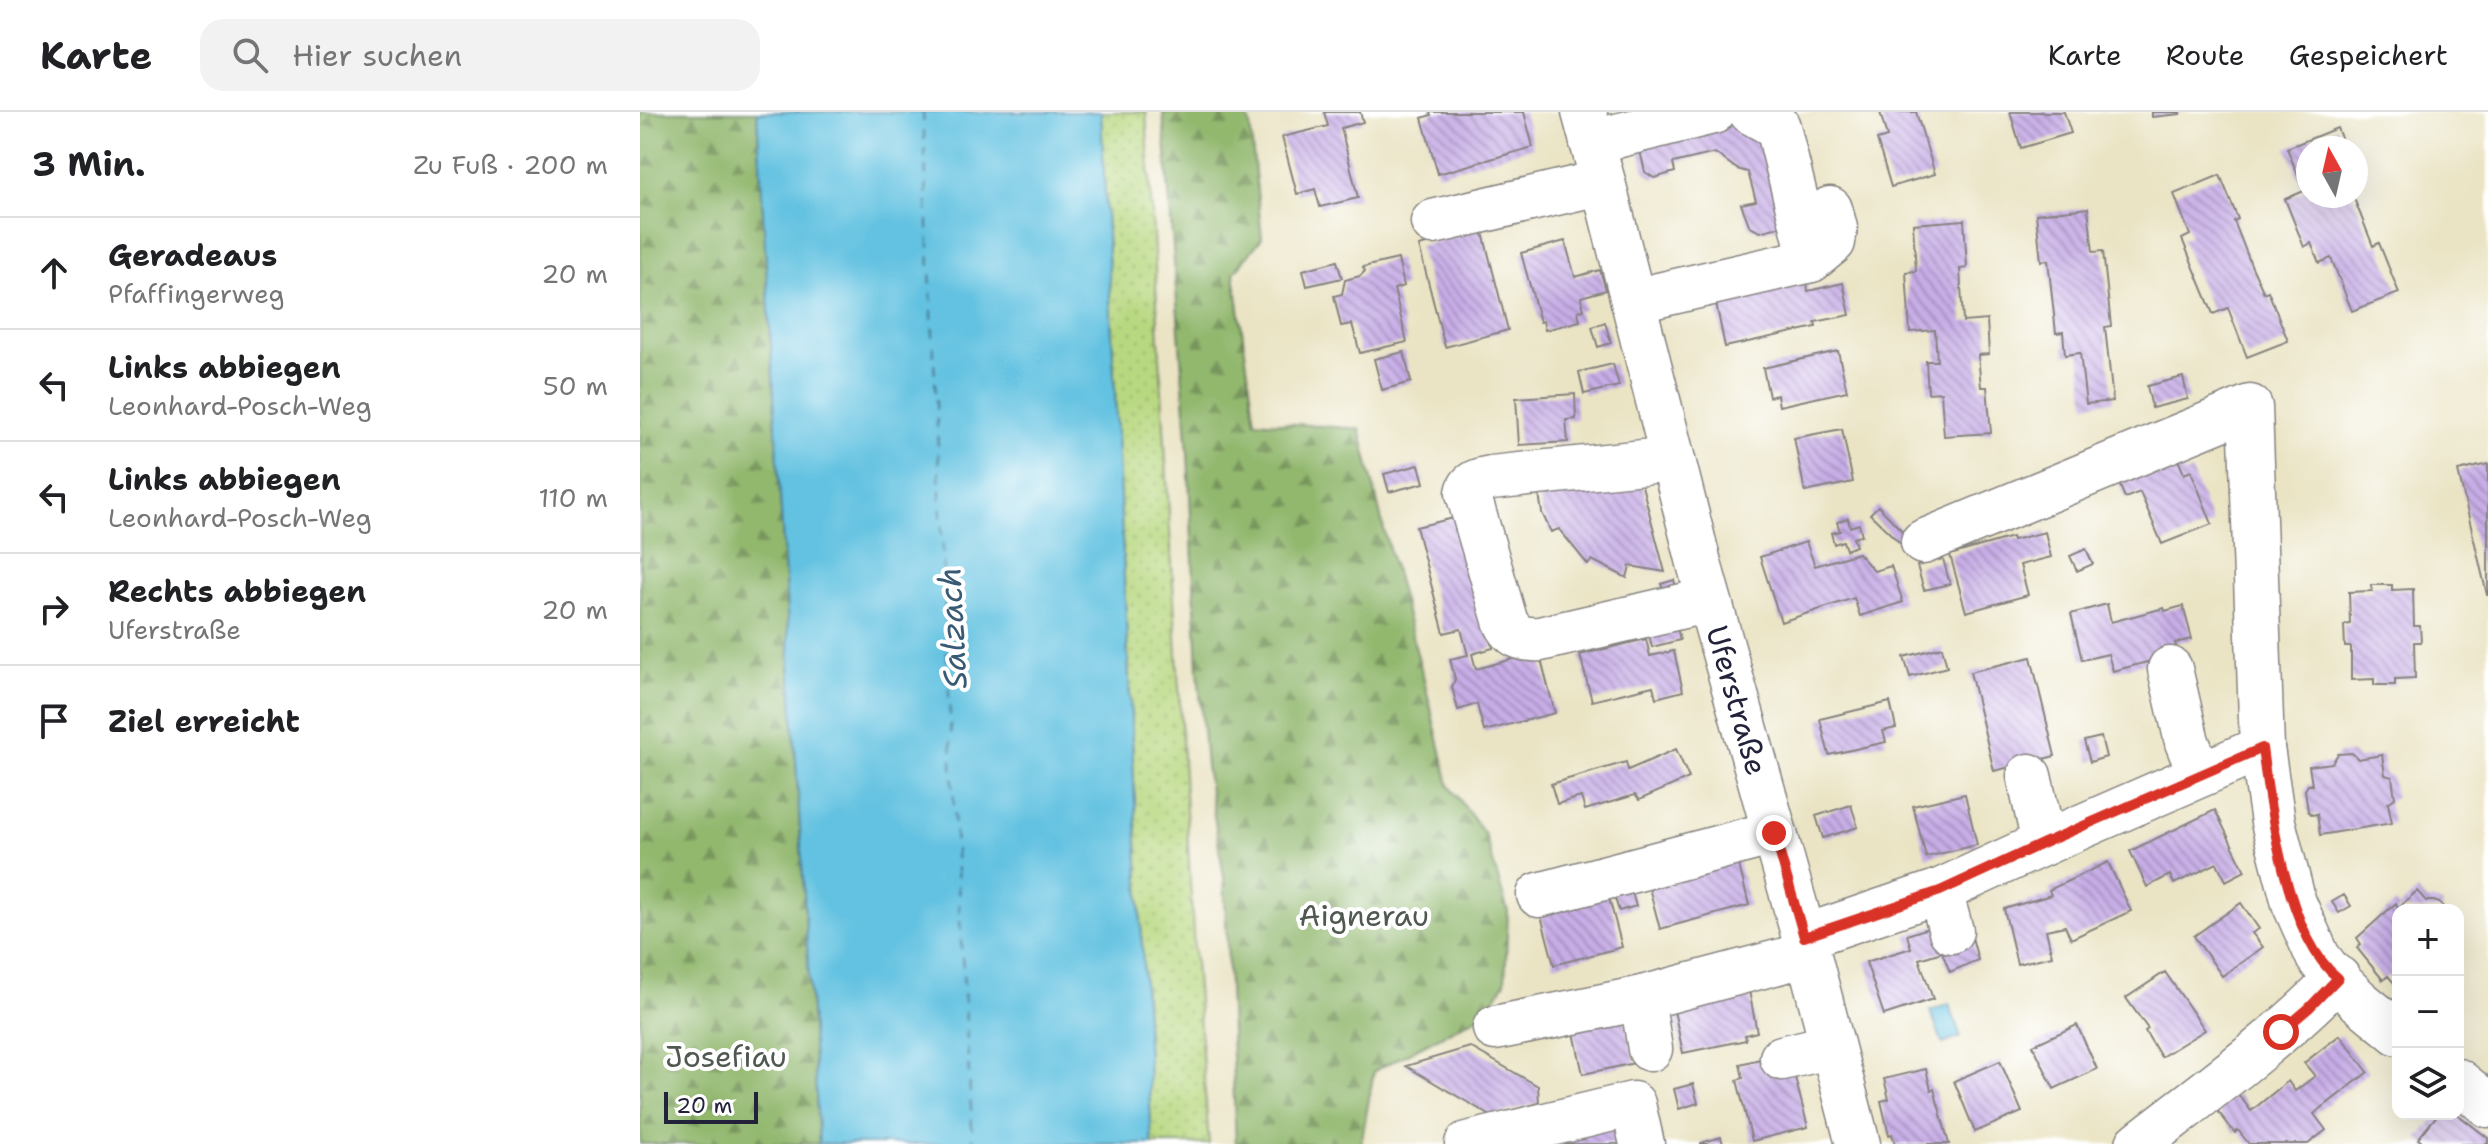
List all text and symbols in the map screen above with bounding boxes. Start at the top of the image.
search box [200,19,760,91]
text: Karte [40,30,152,81]
icon: search [228,33,272,77]
text: Hier suchen [292,35,462,76]
text: Karte [2048,36,2122,74]
text: Route [2166,36,2245,74]
text: Gespeichert [2289,36,2448,74]
north arrow [2296,136,2368,208]
text: 3 Min. [32,141,145,187]
text: Zu Fuß · 200 m [413,147,608,182]
text: Geradeaus [108,235,277,276]
icon: ahead [32,251,76,295]
text: 20 m [541,256,608,291]
text: Pfaffingerweg [108,276,285,311]
text: Links abbiegen [108,347,341,388]
icon: left [32,363,76,407]
text: 50 m [543,368,608,403]
text: Leonhard-Posch-Weg [108,388,372,423]
text: Links abbiegen [108,459,341,500]
icon: left [32,475,76,519]
text: 110 m [538,480,608,515]
text: Leonhard-Posch-Weg [108,500,372,535]
water label: Salzach [927,566,977,690]
text: Rechts abbiegen [108,571,366,612]
icon: right [32,587,76,631]
text: 20 m [541,592,608,627]
text: Uferstraße [108,612,241,647]
street label: Uferstraße [1697,621,1778,780]
icon: arrive [32,699,76,743]
text: Ziel erreicht [108,701,300,742]
route end [1756,815,1792,851]
park label: Aignerau [1299,895,1429,936]
map controls [2392,904,2464,1120]
button: + [2392,904,2464,976]
button: − [2392,976,2464,1048]
route start [2263,1014,2299,1050]
park label: Josefiau [665,1036,787,1077]
button: layers [2392,1048,2464,1120]
scale bar [664,1088,758,1124]
text: 20 m [676,1091,733,1120]

